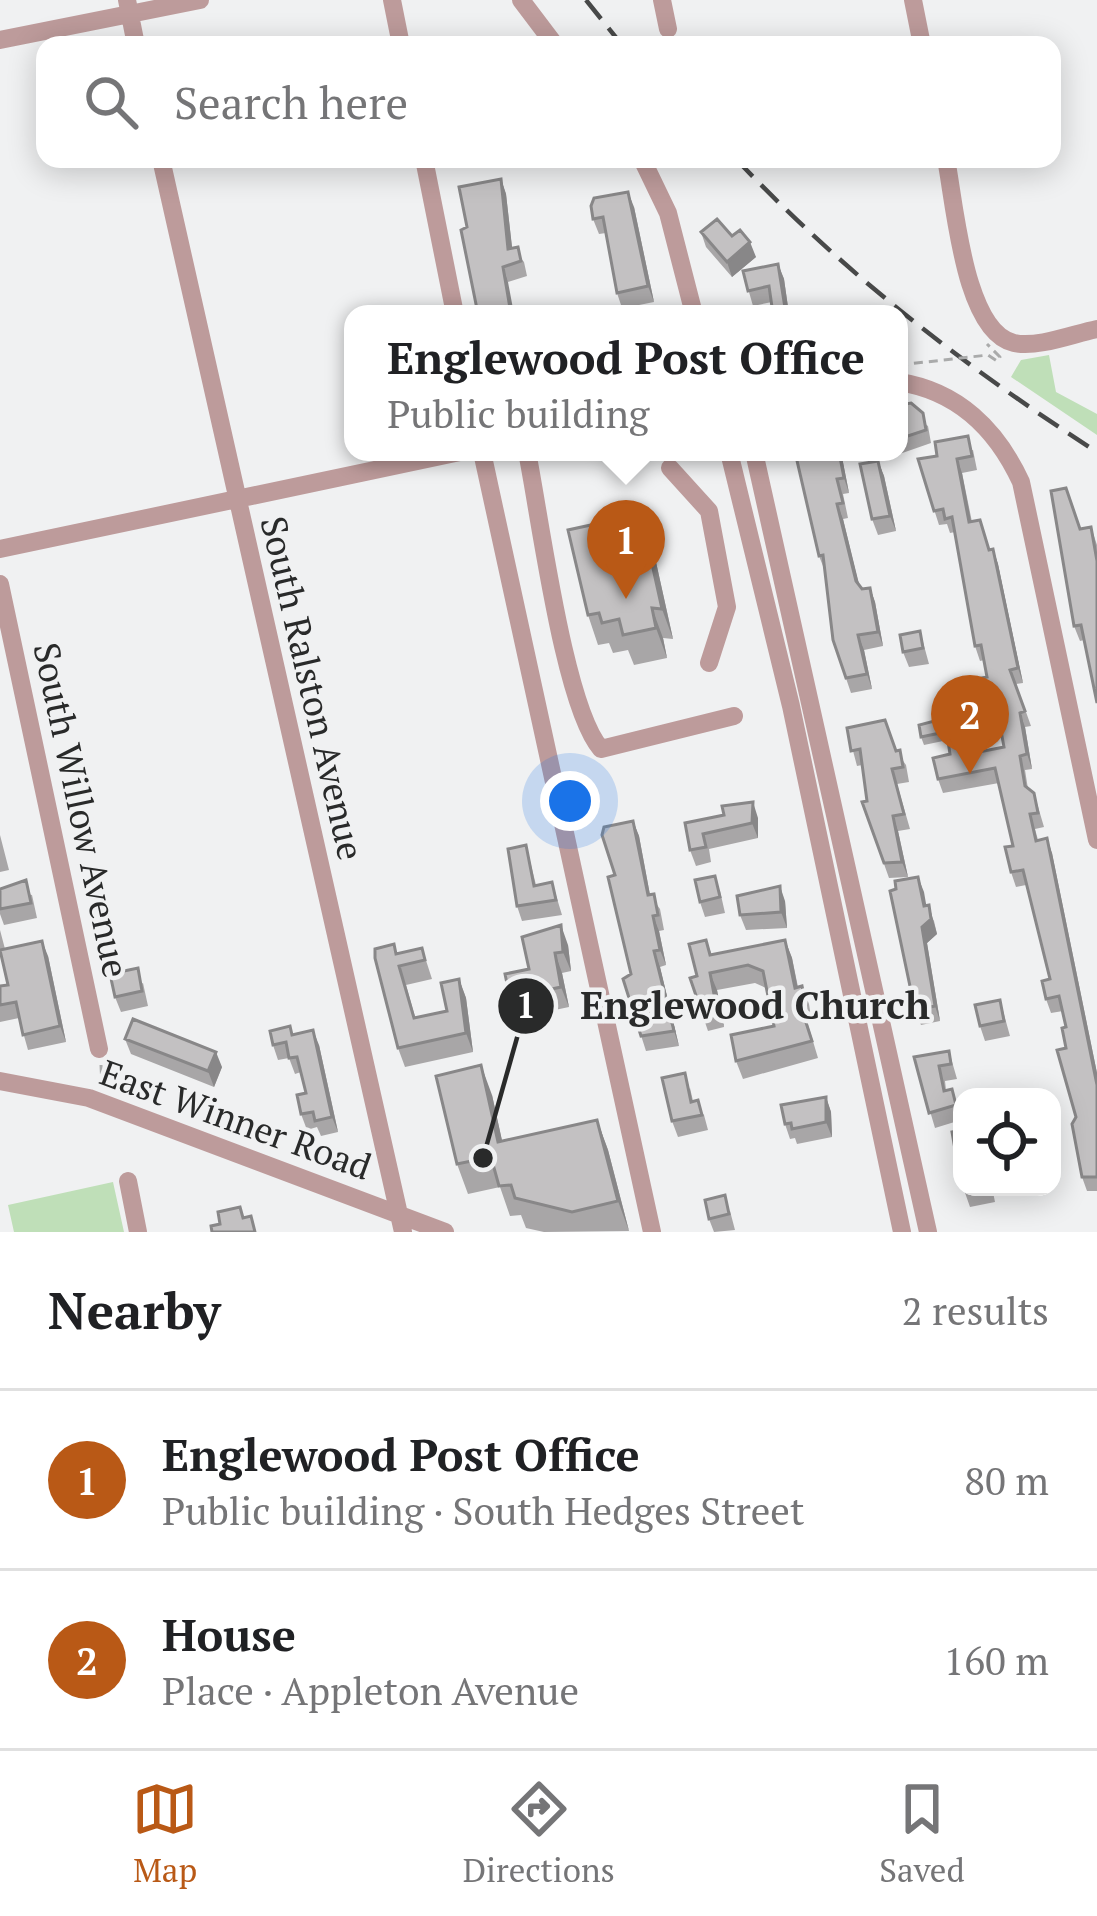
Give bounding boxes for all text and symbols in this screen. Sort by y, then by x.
search box [36,36,1061,168]
icon: search [78,69,144,135]
text: Search here [174,72,408,132]
popup [344,305,908,461]
text: Englewood Post Office [387,327,865,387]
text: Public building [387,387,649,439]
pin: 1 [587,500,665,599]
street label: South Ralston Avenue [251,512,375,864]
street label: South Willow Avenue [24,638,140,982]
pin: 2 [931,675,1009,774]
your location [540,771,600,831]
callout: Englewood Church [496,968,953,1043]
text: Englewood Church [580,978,930,1030]
text: 1 [516,981,536,1028]
street label: East Winner Road [94,1048,378,1190]
map controls [953,1088,1061,1196]
button: locate [953,1088,1061,1196]
text: Nearby [48,1276,221,1344]
text: 2 results [902,1284,1049,1336]
text: Englewood Post Office [162,1424,640,1484]
text: 1 [76,1454,98,1506]
text: 80 m [964,1454,1049,1506]
text: Public building · South Hedges Street [162,1484,804,1536]
text: House [162,1604,296,1664]
text: 2 [76,1634,98,1686]
text: 160 m [944,1634,1049,1686]
text: Place · Appleton Avenue [162,1664,579,1716]
tab: Map [132,1776,198,1891]
tab: Directions [463,1776,615,1891]
tab: Saved [879,1776,965,1891]

